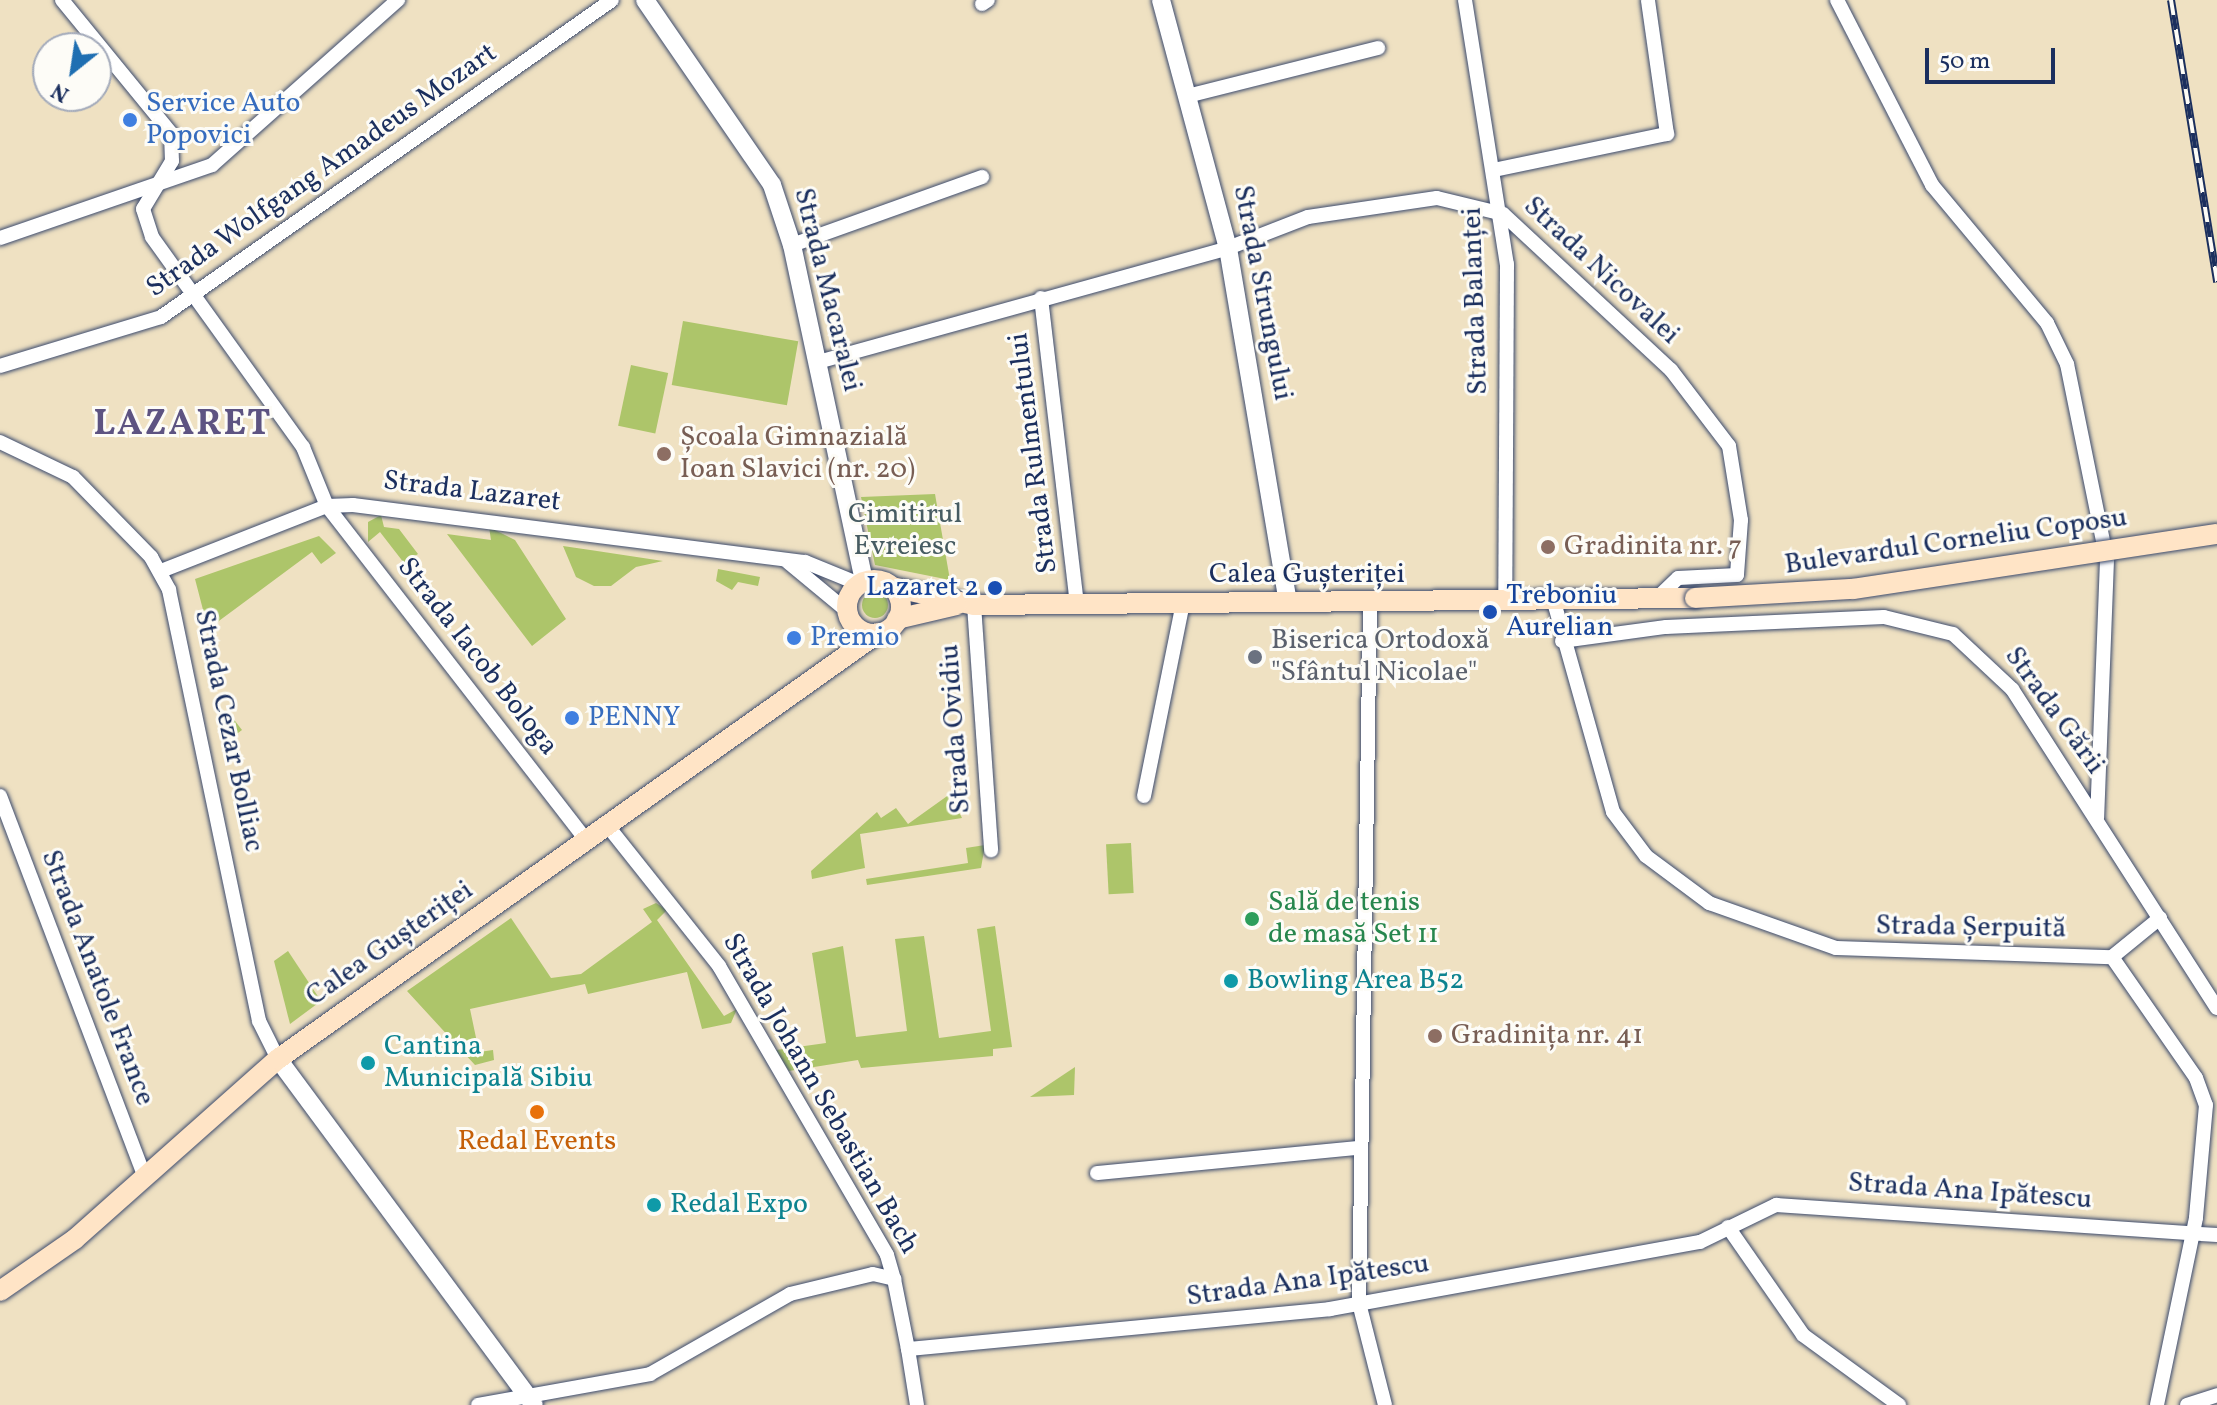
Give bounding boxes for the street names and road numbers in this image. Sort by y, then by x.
street label: Strada Wolfgang Amadeus Mozart [140,37,504,305]
street label: Strada Strungului [1225,183,1299,403]
street label: Strada Macaralei [785,185,869,395]
street label: Strada Nicovalei [1516,190,1686,352]
street label: Strada Balanței [1456,206,1496,396]
street label: Strada Rulmentului [1003,331,1065,575]
street label: Strada Lazaret [381,464,563,520]
street label: Bulevardul Corneliu Coposu [1783,501,2129,583]
street label: Strada Iacob Bologa [389,551,565,763]
street label: Calea Gușteriței [1209,558,1405,592]
street label: Strada Cezar Bolliac [186,607,270,855]
street label: Strada Gării [1997,641,2111,781]
street label: Strada Ovidiu [933,643,979,815]
street label: Strada Anatole France [33,846,161,1110]
street label: Calea Gușteriței [300,874,480,1014]
street label: Strada Șerpuită [1875,910,2067,946]
street label: Strada Johann Sebastian Bach [714,928,926,1260]
street label: Strada Ana Ipătescu [1847,1167,2093,1217]
street label: Strada Ana Ipătescu [1184,1247,1432,1315]

